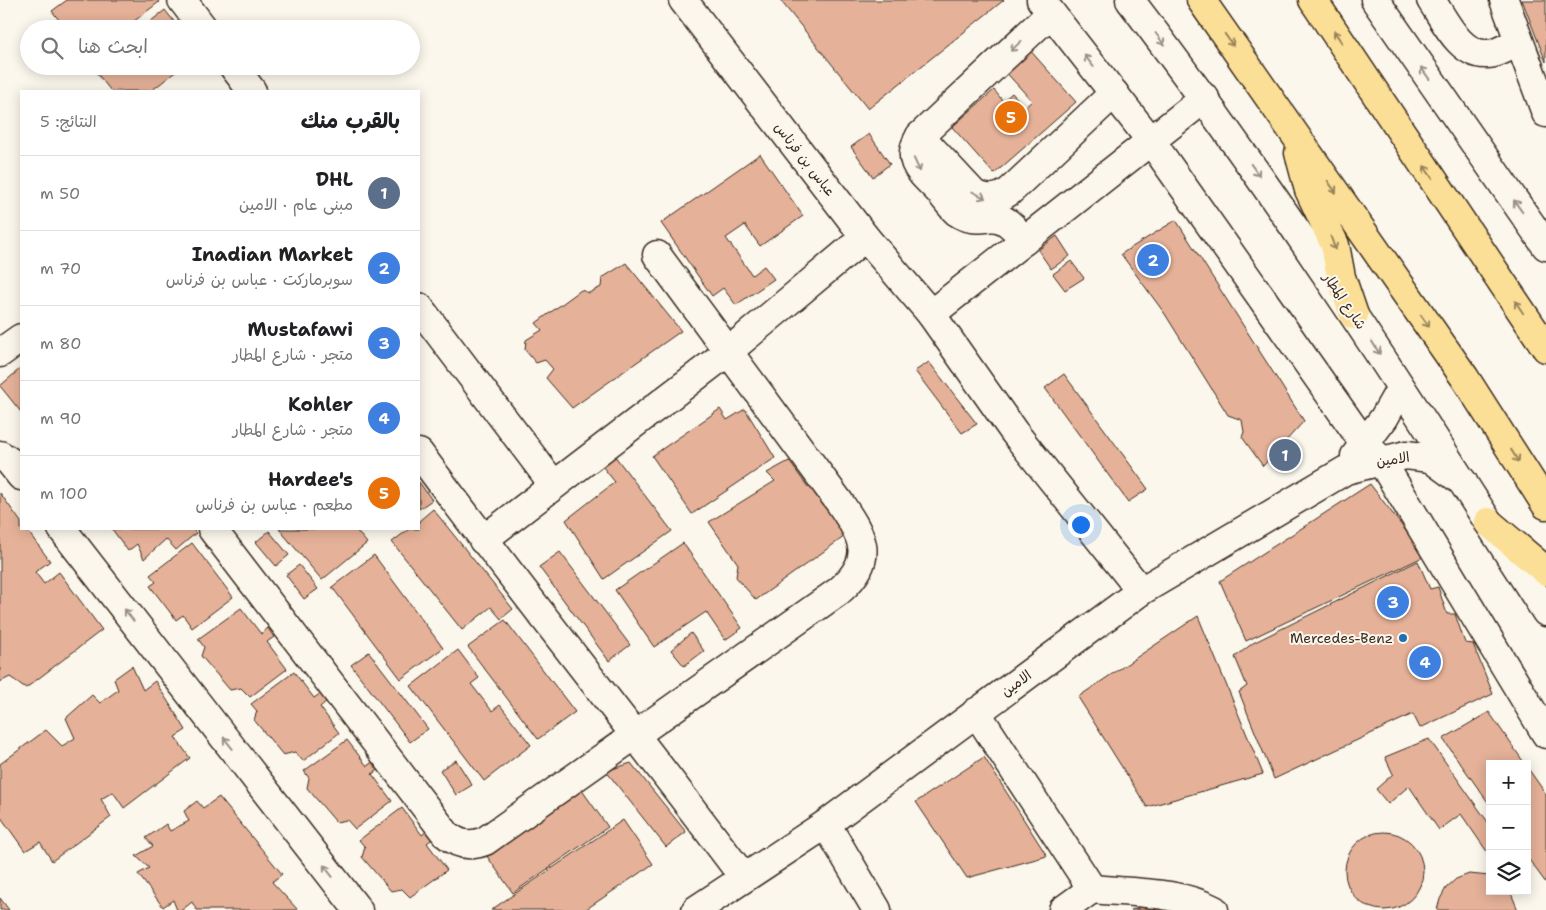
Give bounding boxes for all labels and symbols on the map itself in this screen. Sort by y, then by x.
one-way arrow [1333,31,1343,45]
one-way arrow [1154,32,1165,45]
one-way arrow [1224,33,1234,47]
one-way arrow [1009,40,1022,52]
one-way arrow [1084,54,1094,68]
one-way arrow [1420,66,1430,80]
pin: 5 [995,98,1027,136]
street label: عباس بن فرناس [771,118,839,200]
one-way arrow [913,157,923,172]
one-way arrow [1250,163,1260,177]
one-way arrow [1423,166,1433,180]
one-way arrow [1327,180,1337,194]
one-way arrow [971,190,986,200]
one-way arrow [1513,200,1523,214]
one-way arrow [1329,235,1338,251]
pin: 2 [1137,241,1169,279]
street label: شارع المطار [1318,268,1370,333]
one-way arrow [1514,301,1524,315]
one-way arrow [1420,313,1430,327]
one-way arrow [1371,341,1381,355]
pin: 1 [1269,436,1301,474]
street label: الامين [1375,448,1411,470]
one-way arrow [1509,449,1520,463]
your location [1068,512,1094,538]
pin: 3 [1377,583,1409,621]
one-way arrow [123,609,134,622]
place label: Mercedes-Benz [1290,629,1393,647]
marker: Mercedes-Benz [1397,632,1409,644]
pin: 4 [1409,643,1441,681]
street label: الامين [997,666,1035,700]
one-way arrow [223,737,234,750]
one-way arrow [323,865,334,878]

